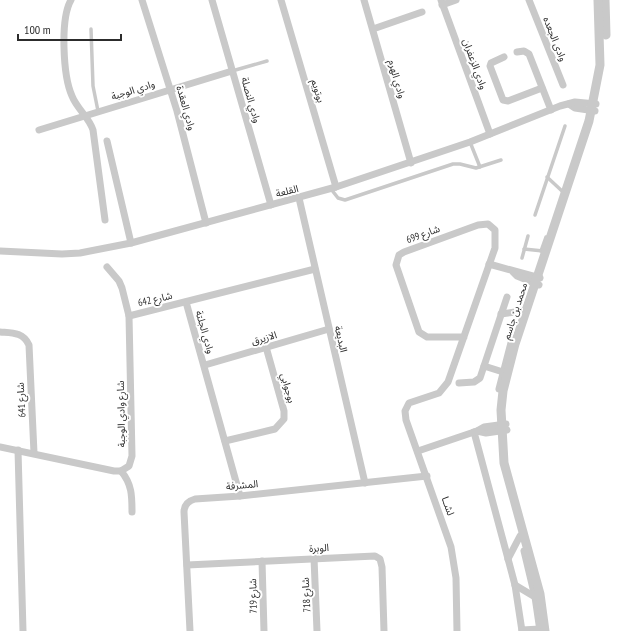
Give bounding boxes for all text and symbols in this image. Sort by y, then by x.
street label: وادى الجعده [540,15,570,63]
scale bar [18,16,121,42]
text: 100 m [24,22,51,37]
street label: وادي الزعفران [459,37,490,92]
street label: وادي الهرم [383,58,409,100]
street label: وادي النصلة [237,76,264,125]
street label: وادي الوجبة [109,77,157,104]
street label: بوتويم [308,78,328,105]
street label: وادي العقدة [172,84,199,132]
street label: القلعة [274,182,300,200]
street label: شارع 699 [404,222,442,247]
street label: محمد بن جاسم [500,281,531,341]
street label: شارع 642 [136,289,174,310]
street label: وادي الجلتة [191,309,217,355]
street label: البديعة [332,324,350,354]
street label: الازيرق [250,328,278,348]
street label: بوجوابي [277,372,298,405]
street label: شارع وادي الوجبة [114,380,129,448]
street label: شارع 641 [14,382,29,418]
street label: المشرفة [225,477,259,493]
street label: لشــا [439,495,457,518]
street label: الوبرة [309,541,329,555]
street label: شارع 718 [299,577,314,613]
street label: شارع 719 [246,578,261,614]

